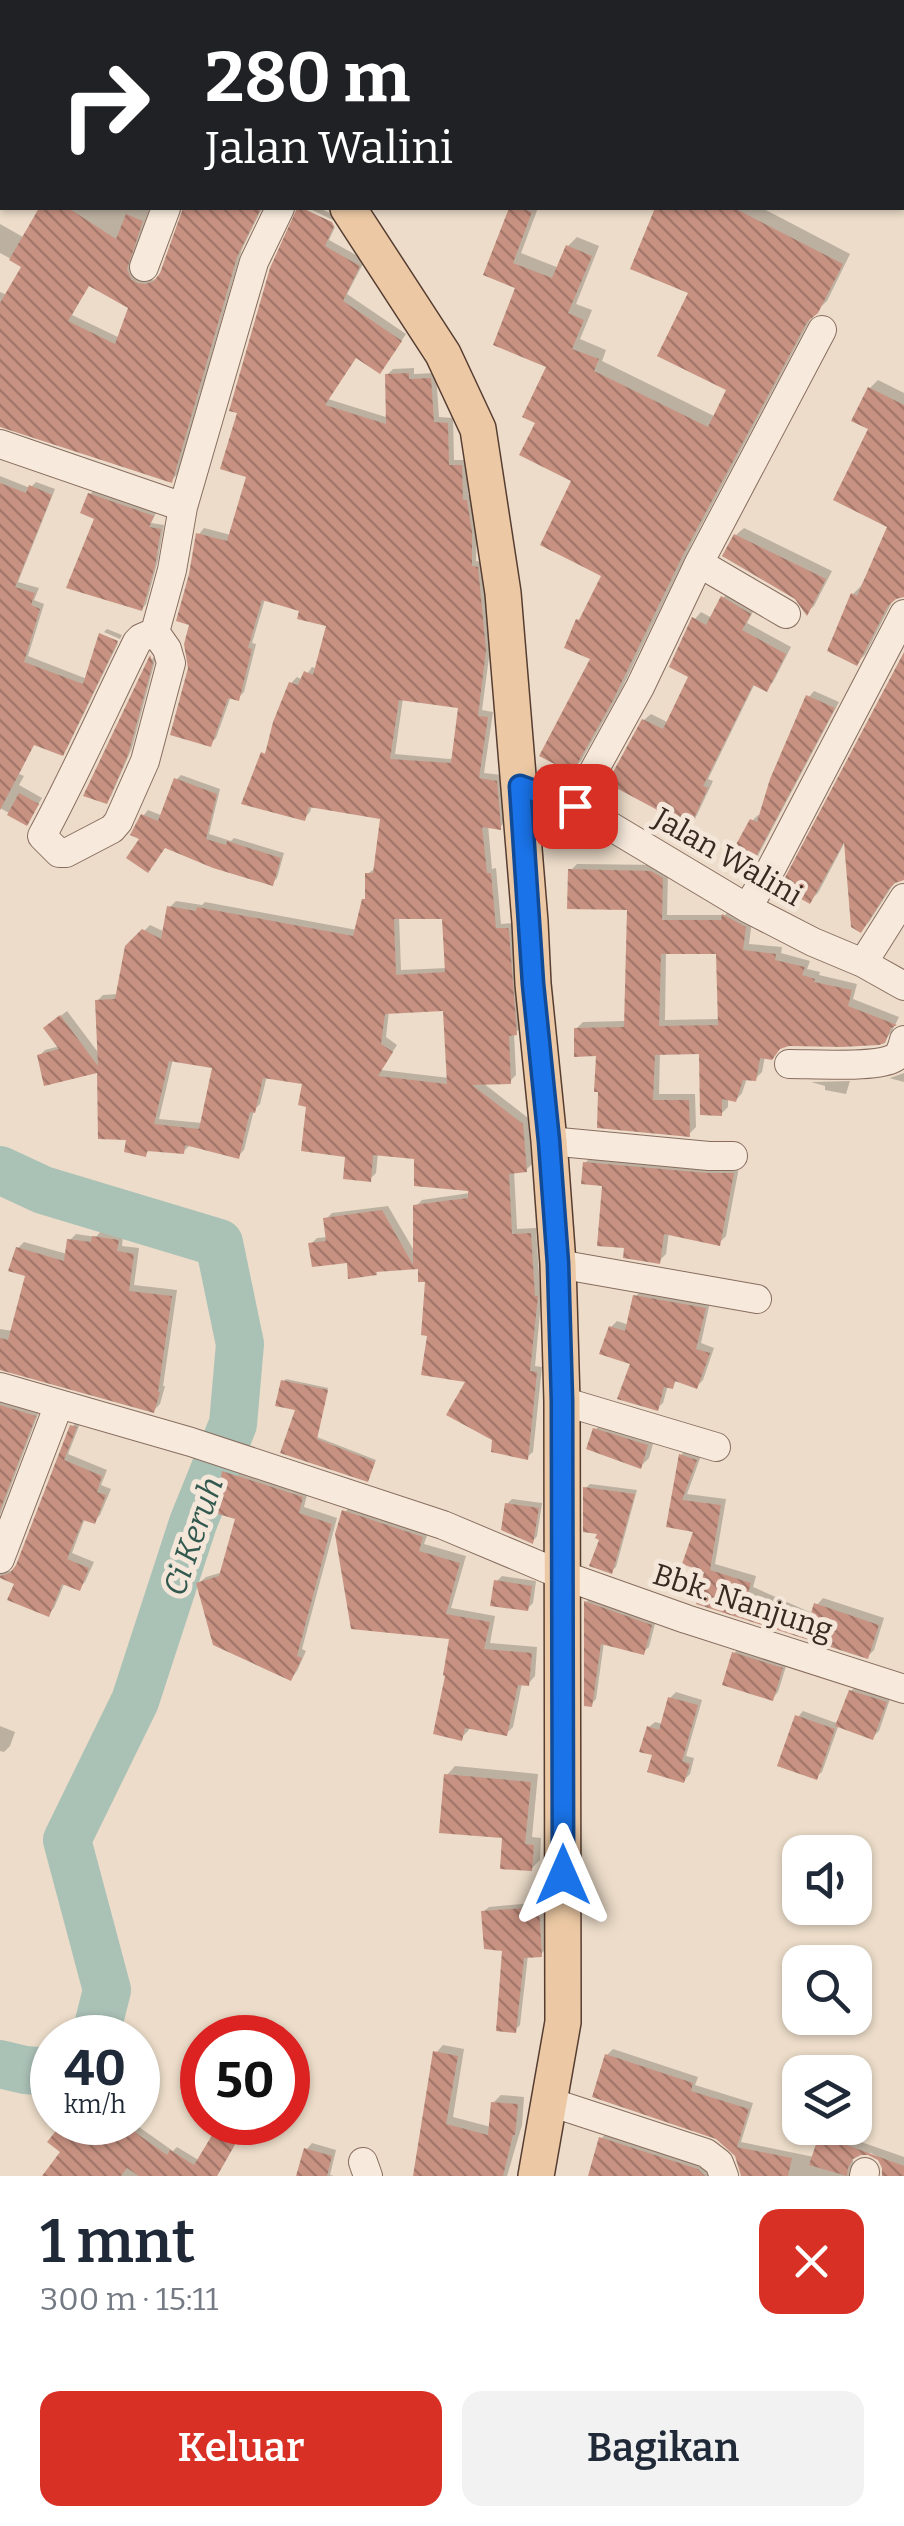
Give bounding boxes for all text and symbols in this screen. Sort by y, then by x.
text: 280 m [205,36,410,120]
icon: right [40,40,170,170]
text: Jalan Walini [205,121,453,175]
pin [533,764,618,849]
icon: arrive [548,779,603,834]
street label: Jalan Walini [646,800,809,914]
water label: Ci Keruh [155,1472,231,1600]
street label: Bbk. Nanjung [649,1556,837,1648]
position arrow [511,1823,615,1927]
map controls [782,1835,872,2145]
button: sound [782,1835,872,1925]
button: search [782,1945,872,2035]
speed limit sign: 50 [180,2015,310,2145]
text: 40 [64,2038,126,2098]
button: layers [782,2055,872,2145]
text: km/h [64,2090,126,2120]
text: 1 mnt [40,2206,195,2278]
button: close [759,2209,864,2314]
text: 300 m · 15:11 [40,2280,219,2318]
button: Keluar [40,2391,442,2506]
button: Bagikan [462,2391,864,2506]

